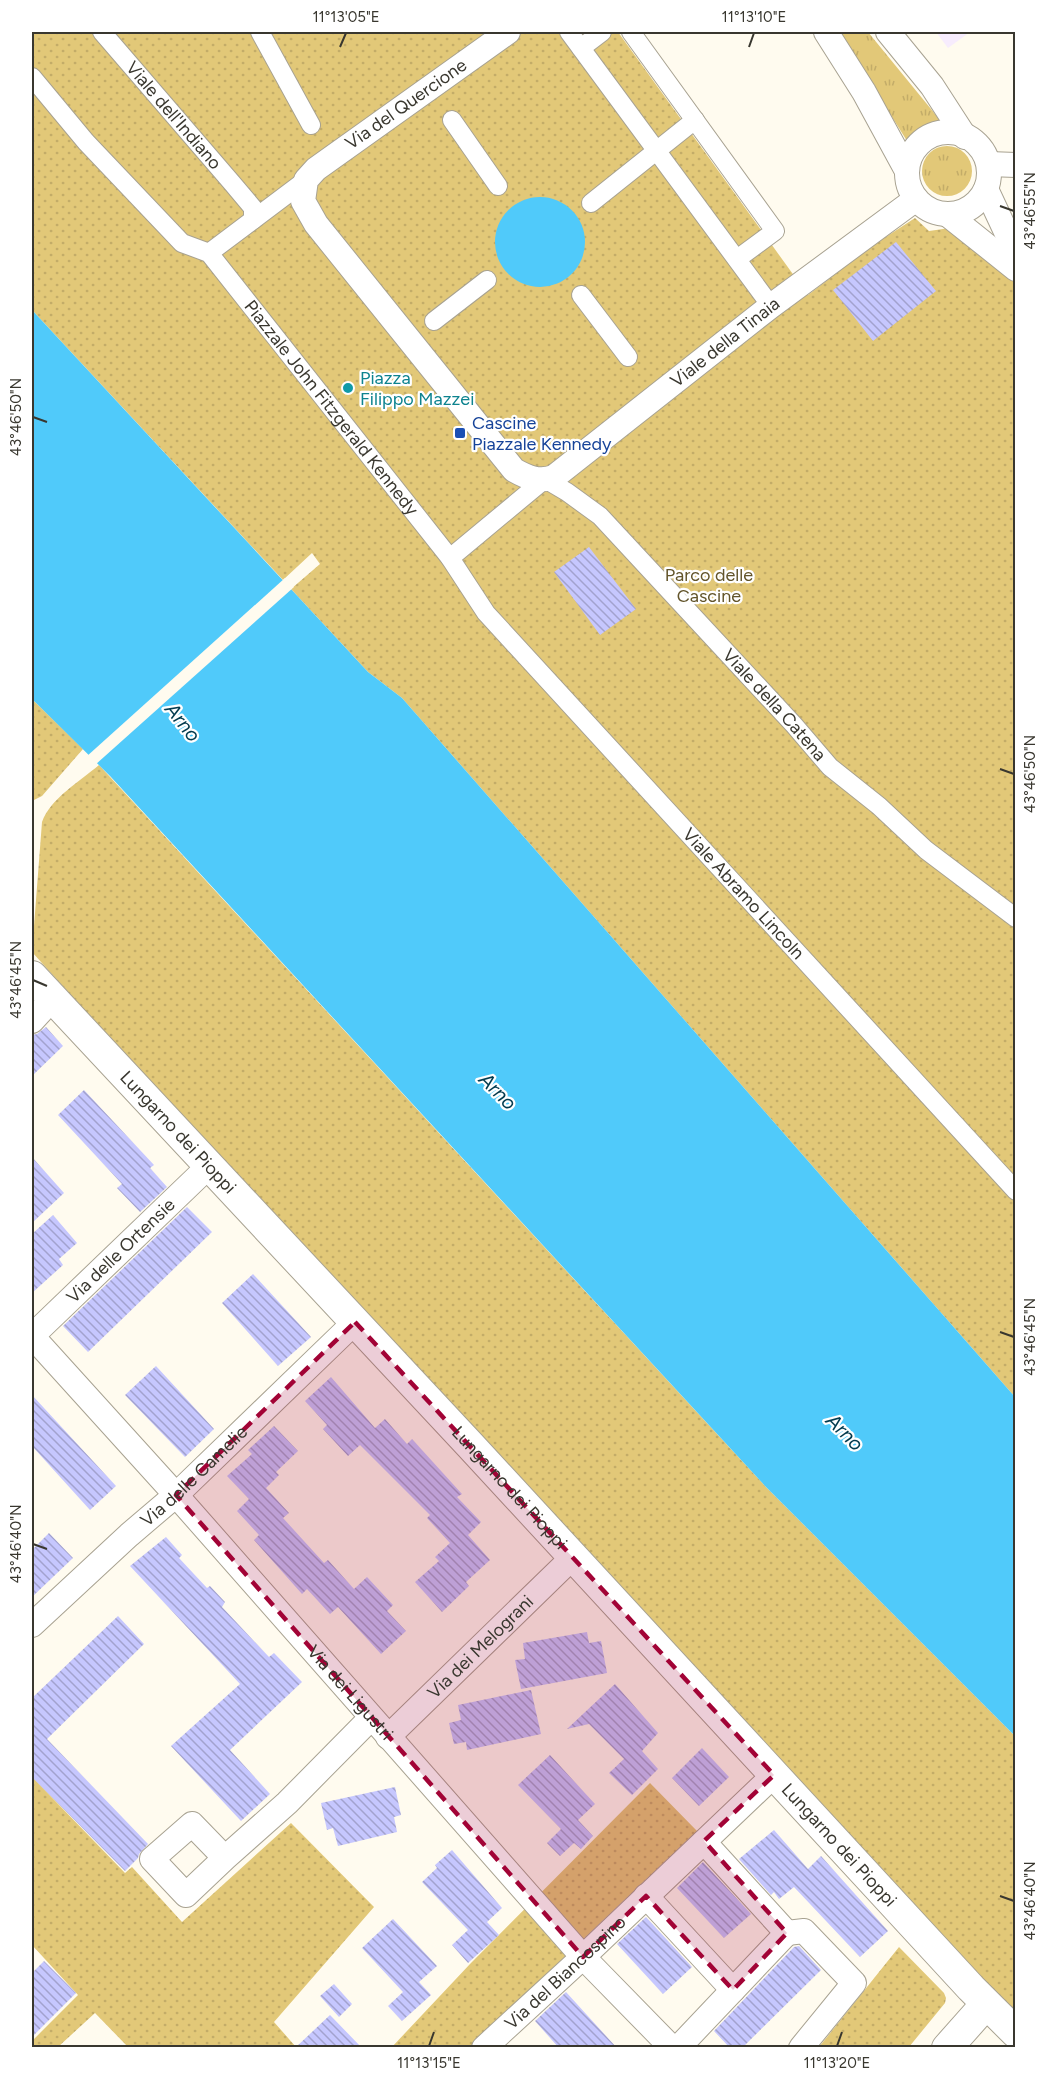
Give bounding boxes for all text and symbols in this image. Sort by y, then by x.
text: 11°13'05"E [312,8,380,26]
text: 11°13'10"E [722,8,786,26]
street label: Via del Quercione [341,54,471,154]
street label: Viale dell'Indiano [121,57,226,174]
text: 43°46'55"N [1021,172,1039,250]
street label: Viale della Tinaia [666,292,784,392]
street label: Piazzale John Fitzgerald Kennedy [240,296,423,520]
place label: Piazza Filippo Mazzei [360,367,474,410]
text: 43°46'50"N [7,378,25,456]
marker: Piazza Filippo Mazzei [341,381,355,395]
place label: Cascine Piazzale Kennedy [472,412,612,455]
marker: Cascine Piazzale Kennedy [453,426,467,440]
park label: Parco delle Cascine [665,564,753,607]
street label: Viale della Catena [718,644,831,766]
water label: Arno [159,697,206,747]
text: 43°46'50"N [1021,735,1039,813]
street label: Viale Abramo Lincoln [678,824,809,964]
text: 43°46'45"N [7,941,25,1019]
street label: Lungarno dei Pioppi [115,1066,241,1198]
water label: Arno [474,1067,522,1115]
street label: Via delle Ortensie [62,1194,180,1308]
text: 43°46'45"N [1021,1298,1039,1376]
water label: Arno [821,1408,869,1456]
street label: Via delle Camelie [136,1421,252,1531]
street label: Lungarno dei Pioppi [447,1422,572,1554]
text: 43°46'40"N [7,1504,25,1584]
street label: Via dei Melograni [423,1591,538,1703]
street label: Via dei Ligustri [303,1641,398,1745]
street label: Lungarno dei Pioppi [777,1779,901,1911]
text: 43°46'40"N [1021,1861,1039,1941]
street label: Via del Biancospino [500,1911,631,2034]
text: 11°13'15"E [397,2054,461,2072]
text: 11°13'20"E [804,2054,870,2072]

